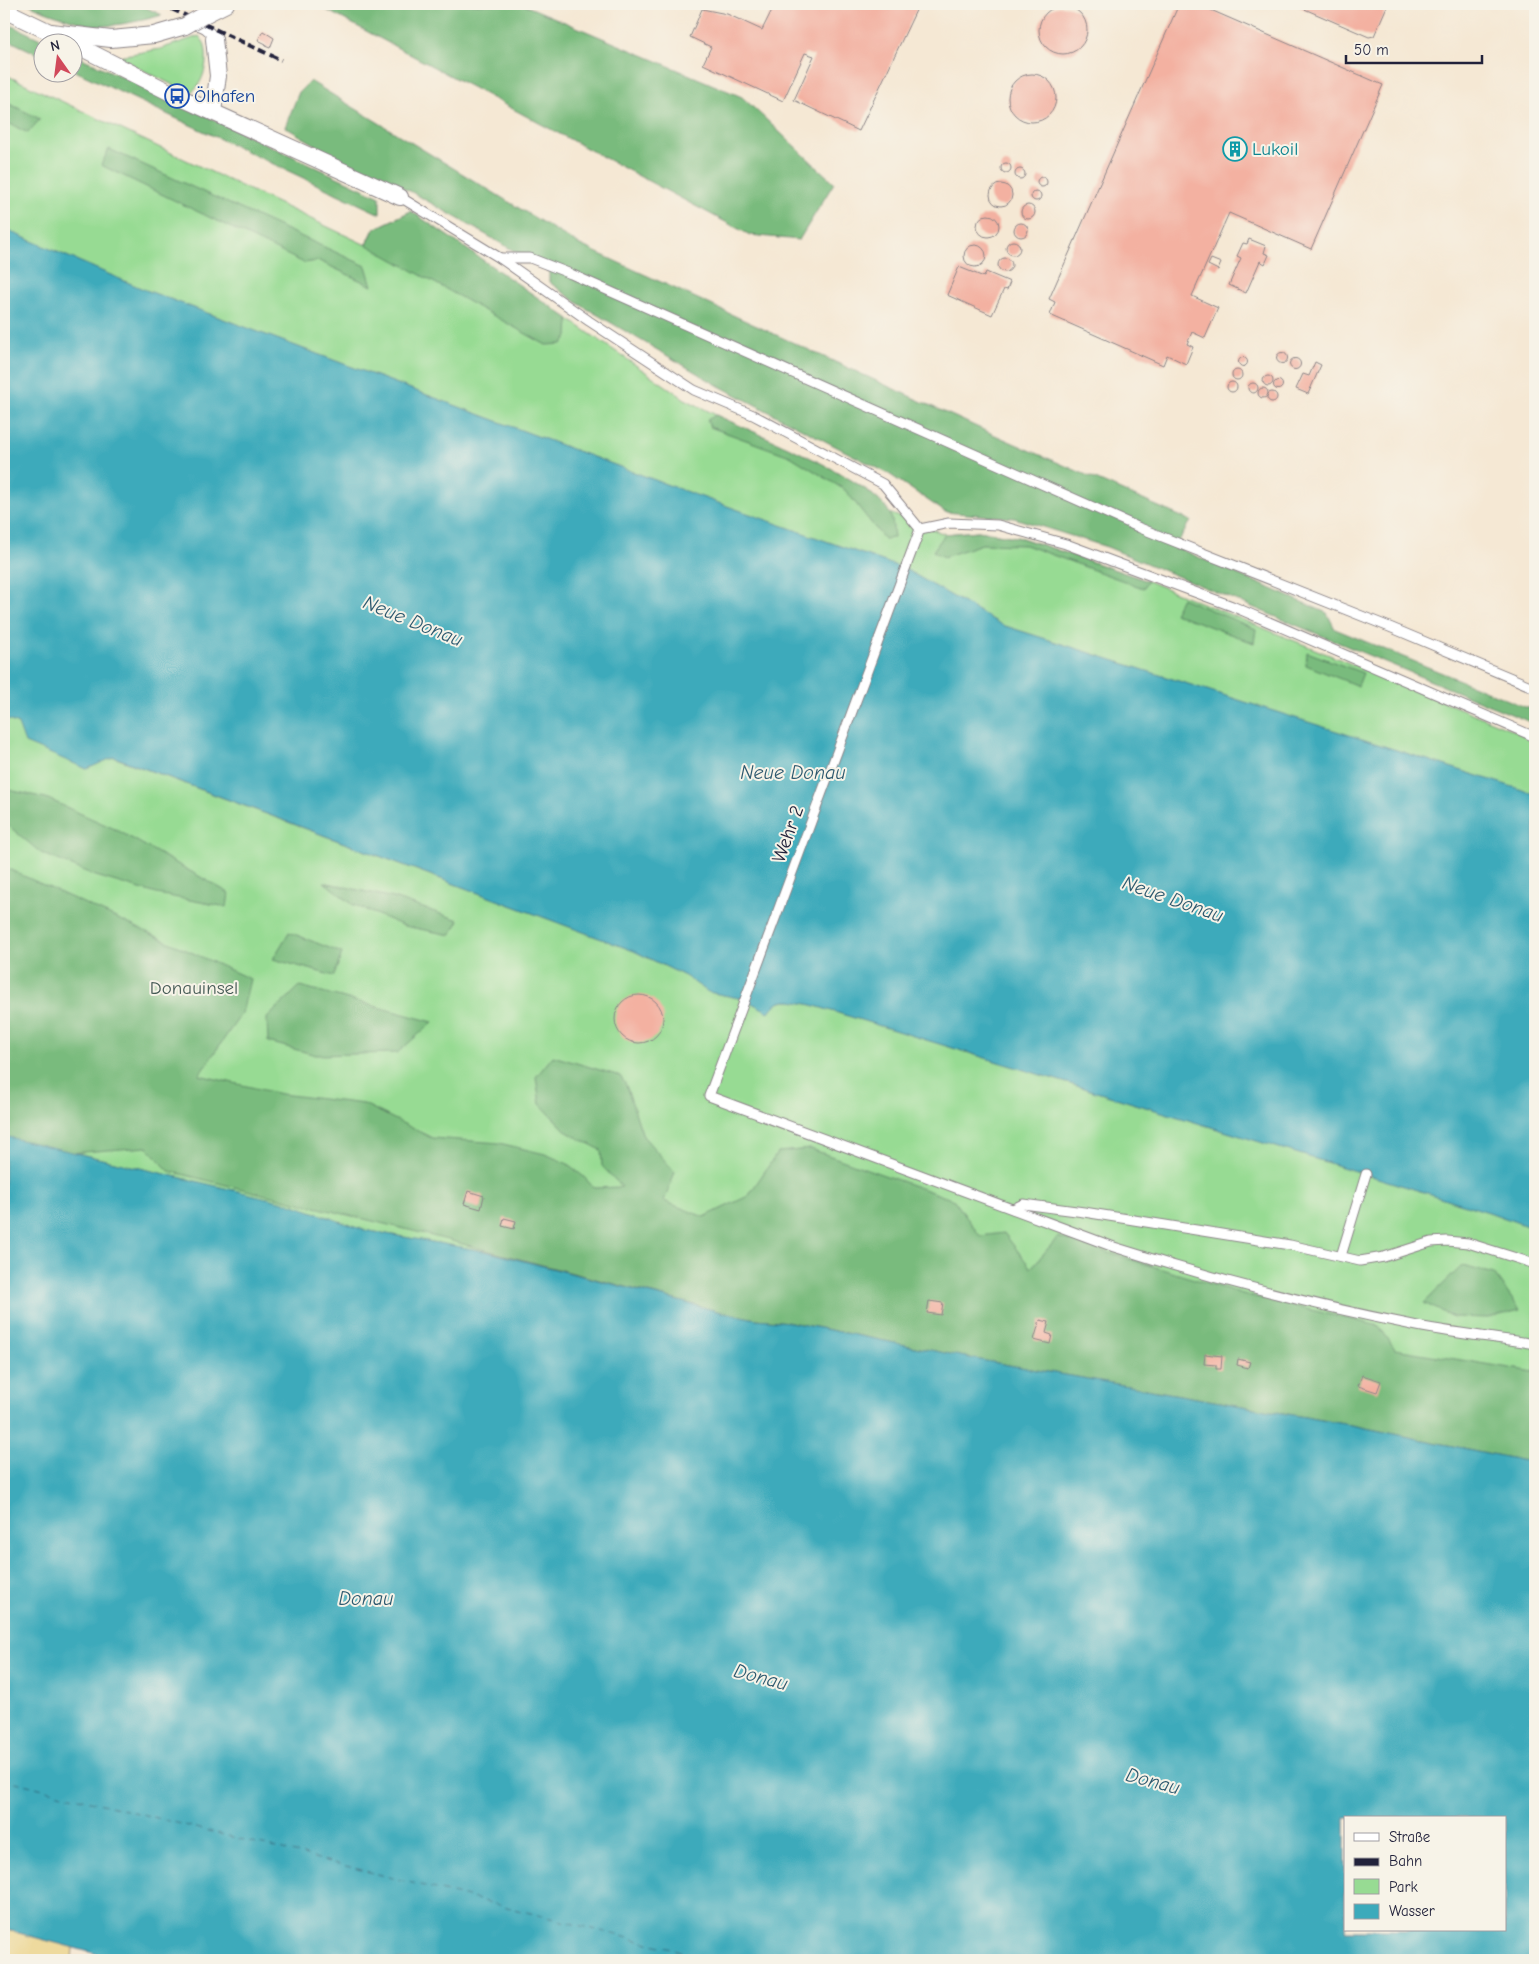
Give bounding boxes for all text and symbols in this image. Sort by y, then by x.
north arrow [32,32,82,82]
scale bar [1346,32,1483,64]
text: N [48,37,61,55]
text: 50 m [1354,41,1389,59]
bus stop icon: Ölhafen [164,83,190,109]
place label: Ölhafen [194,85,255,107]
building icon: Lukoil [1222,136,1248,162]
place label: Lukoil [1252,138,1298,160]
water label: Neue Donau [360,591,466,651]
water label: Neue Donau [740,761,846,784]
street label: Wehr 2 [768,803,808,865]
water label: Neue Donau [1119,871,1227,927]
park label: Donauinsel [150,977,238,999]
water label: Donau [338,1587,394,1610]
water label: Donau [731,1659,791,1695]
water label: Donau [1123,1763,1183,1799]
legend [1344,1816,1506,1932]
text: Straße [1389,1828,1431,1846]
text: Bahn [1389,1852,1422,1870]
text: Park [1389,1878,1418,1896]
text: Wasser [1389,1902,1435,1920]

